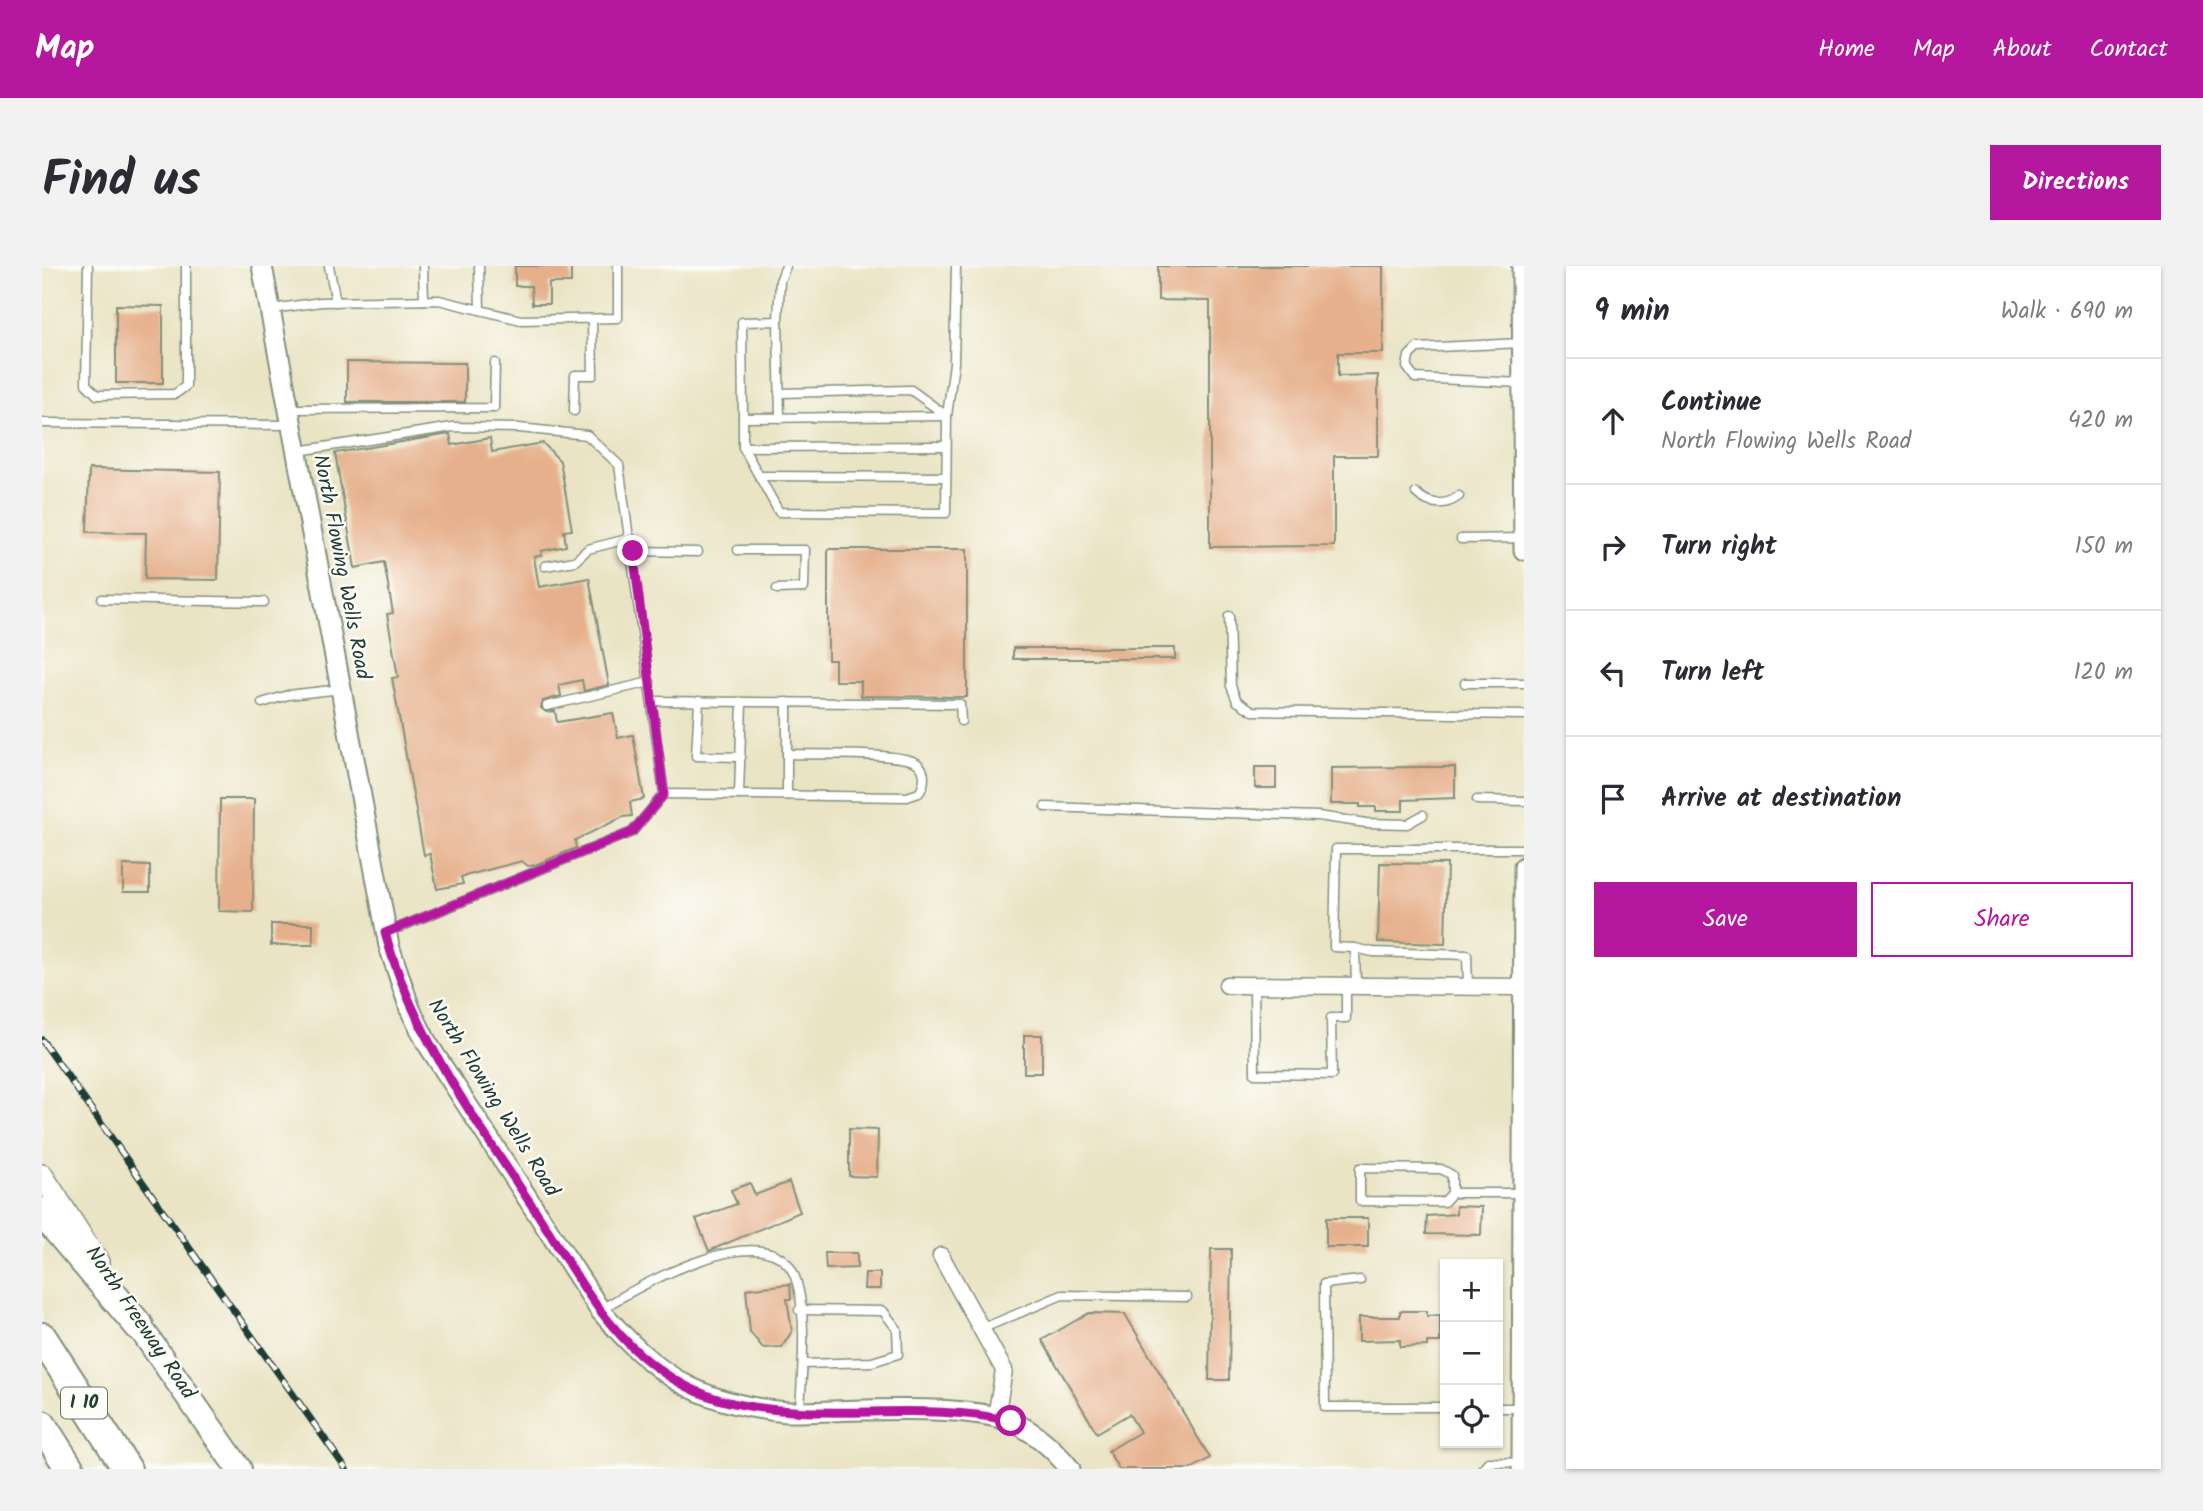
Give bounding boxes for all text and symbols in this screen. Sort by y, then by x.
text: Map [35,23,95,76]
text: Home [1818,30,1875,69]
text: Map [1913,30,1955,69]
text: About [1993,30,2051,69]
text: Contact [2089,30,2168,69]
text: Find us [42,143,200,221]
button: Directions [1990,145,2161,220]
text: 9 min [1594,288,1670,336]
text: Walk · 690 m [2001,294,2133,330]
text: Continue [1661,382,1762,424]
icon: ahead [1594,402,1632,440]
text: 420 m [2068,403,2133,439]
text: North Flowing Wells Road [1661,424,1911,460]
street label: North Flowing Wells Road [303,452,379,683]
text: Turn right [1661,526,1777,568]
icon: right [1594,528,1632,566]
text: 150 m [2074,529,2133,565]
route end [617,535,648,566]
text: Turn left [1661,652,1764,694]
icon: left [1594,654,1632,692]
text: 120 m [2073,655,2133,691]
text: Arrive at destination [1661,778,1901,820]
icon: arrive [1594,780,1632,818]
button: Save [1594,882,1857,957]
button: Share [1871,882,2133,957]
street label: North Flowing Wells Road [418,992,568,1204]
street label: North Freeway Road [76,1239,204,1407]
map controls [1440,1259,1503,1448]
button: + [1440,1259,1503,1322]
button: − [1440,1322,1503,1385]
button: locate [1440,1385,1503,1448]
road number: I 10 [61,1387,107,1418]
route start [995,1405,1026,1436]

